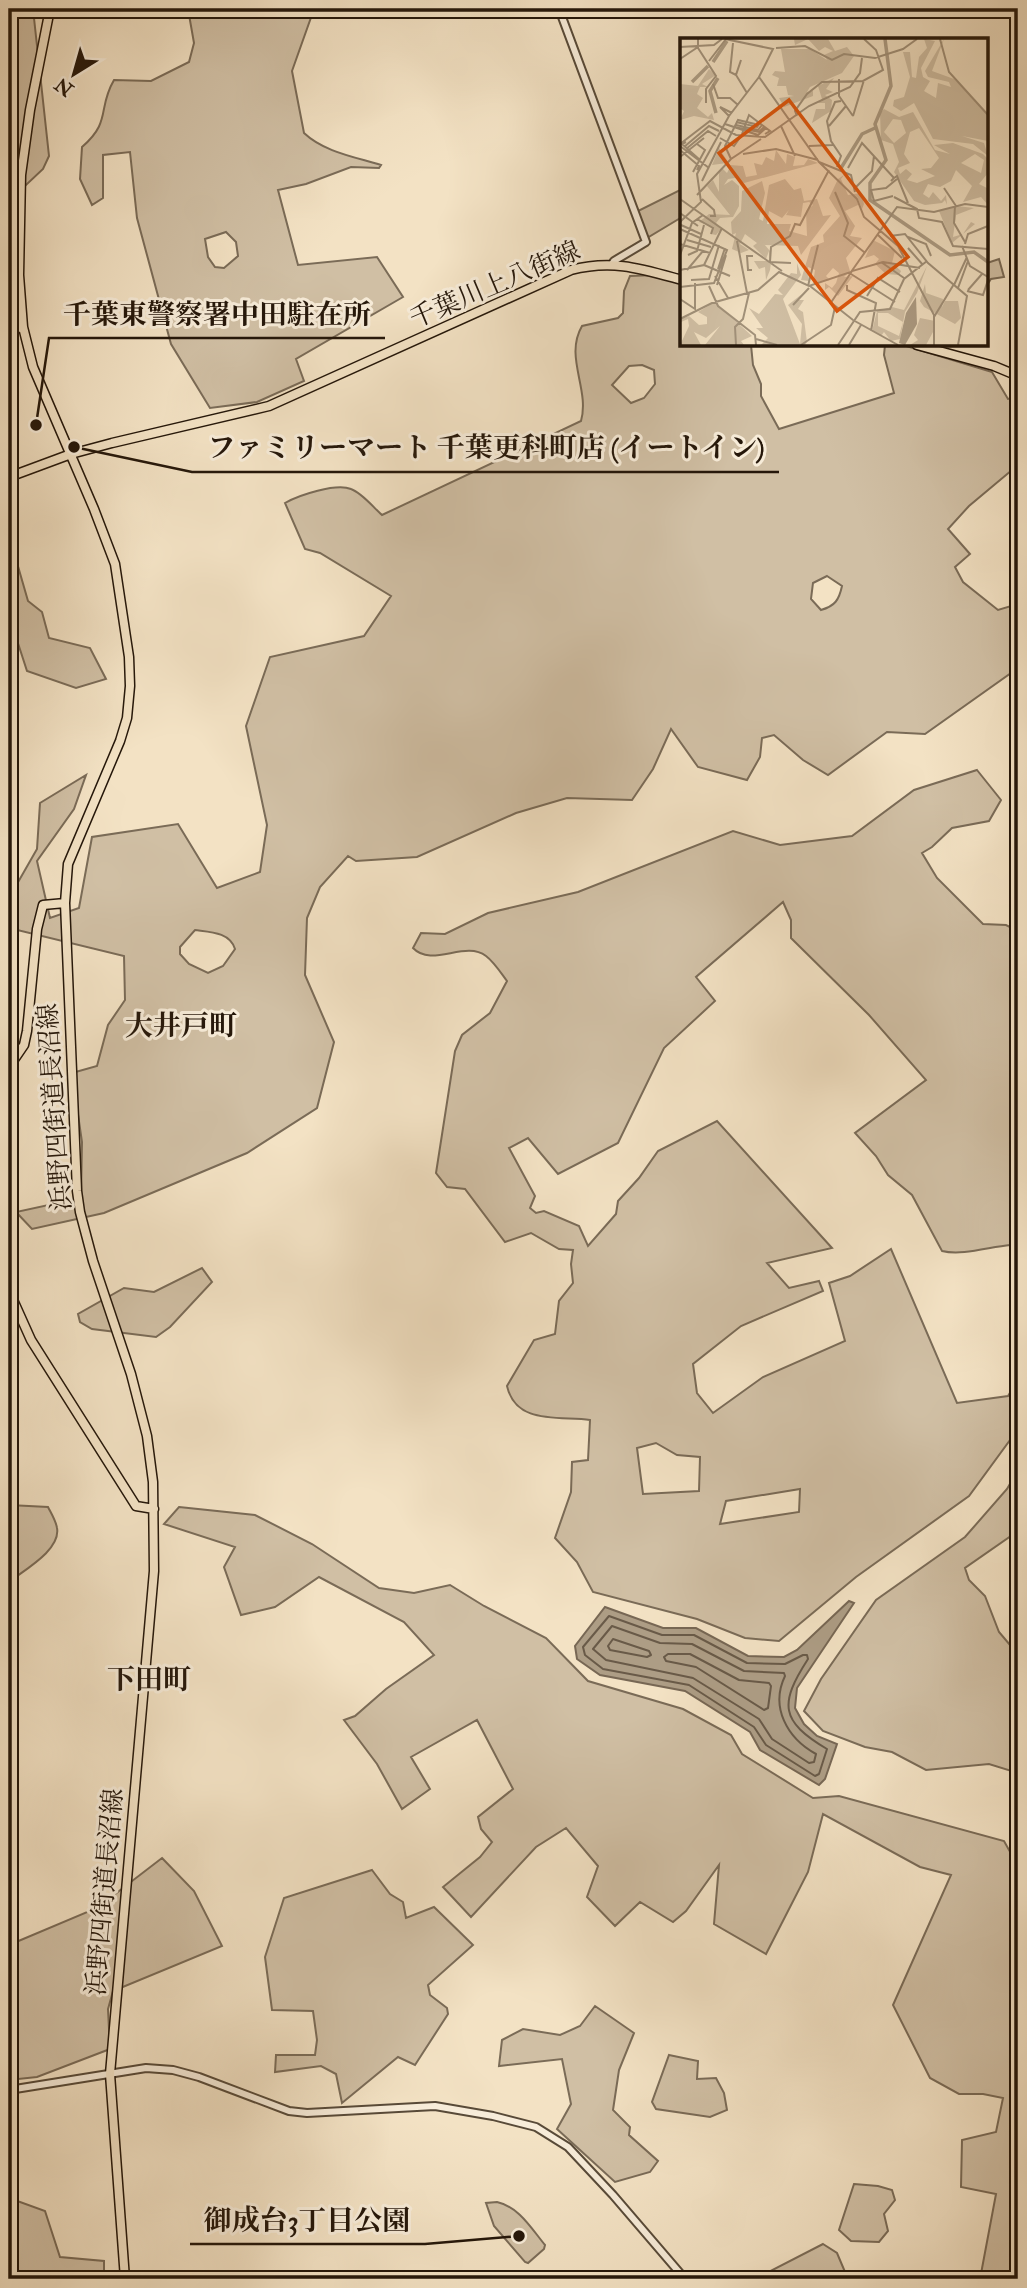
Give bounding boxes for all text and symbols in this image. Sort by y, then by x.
north arrow [38,38,108,108]
inset map [680,38,988,346]
text: N [50,71,79,102]
street label: 千葉川上八街線 [405,235,585,335]
callout: 千葉東警察署中田駐在所 [49,289,385,338]
text: 千葉東警察署中田駐在所 [63,298,371,333]
callout: ファミリーマート 千葉更科町店 (イートイン) [192,423,779,472]
text: ファミリーマート 千葉更科町店 (イートイン) [207,431,765,466]
street label: 浜野四街道長沼線 [32,1002,78,1212]
district label: 大井戸町 [125,1009,237,1044]
district label: 下田町 [107,1663,191,1698]
street label: 浜野四街道長沼線 [80,1787,130,1997]
callout: 御成台3丁目公園 [190,2195,425,2244]
text: 御成台3丁目公園 [204,2204,410,2239]

